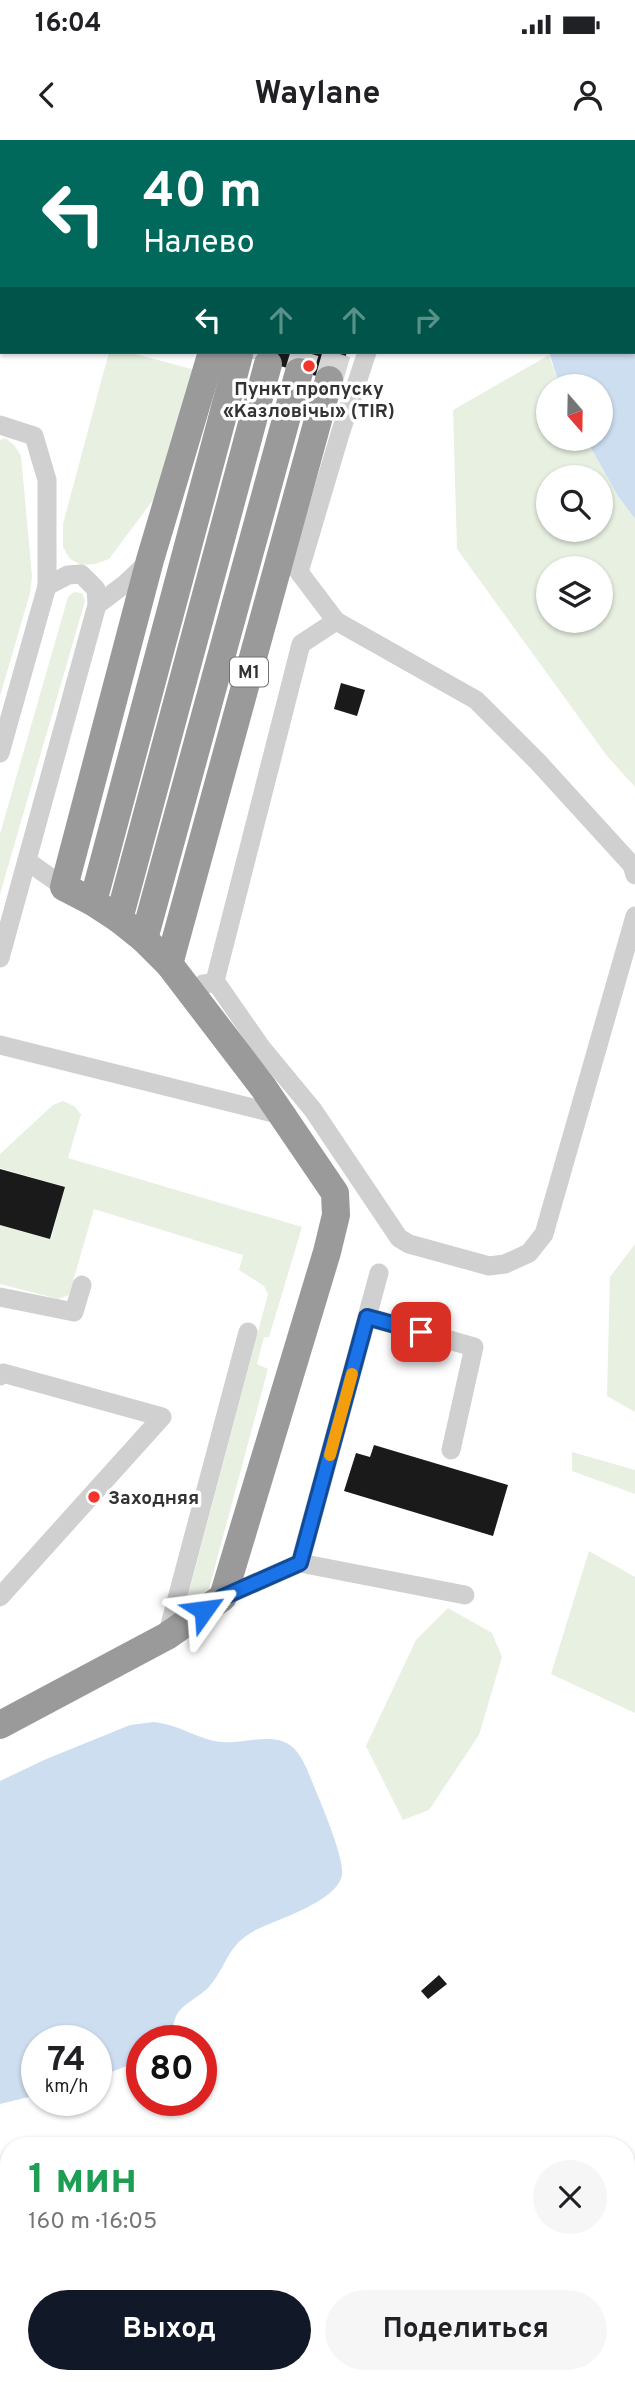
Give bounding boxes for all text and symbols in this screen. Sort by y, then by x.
text: 16:04 [35,8,102,41]
text: Waylane [255,75,380,115]
icon: back [28,76,66,114]
icon: person [569,76,607,114]
text: 40 m [143,163,262,225]
icon: left [28,168,119,259]
text: Налево [143,224,255,264]
icon: left [189,301,227,339]
icon: ahead [262,301,300,339]
icon: ahead [335,301,373,339]
icon: right [408,301,446,339]
marker: Пункт пропуску «Казловічы» (TIR) [301,358,317,374]
north arrow [536,374,612,452]
map controls [536,374,613,633]
place label: Пункт пропуску «Казловічы» (TIR) [223,378,395,424]
button: search [536,465,613,542]
button: layers [536,556,613,633]
road number: М1 [230,658,268,686]
pin [391,1302,451,1362]
icon: arrive [402,1313,440,1351]
place label: Заходняя [108,1487,199,1511]
marker: Заходняя [86,1489,102,1505]
position arrow [167,1573,241,1647]
speed limit sign: 80 [126,2025,217,2116]
text: 74 [47,2039,86,2083]
text: km/h [45,2076,88,2099]
text: 1 мин [28,2155,137,2208]
button: close [533,2160,607,2234]
text: 160 m · 16:05 [28,2208,157,2237]
button: Выход [28,2290,311,2370]
button: Поделиться [325,2290,607,2370]

